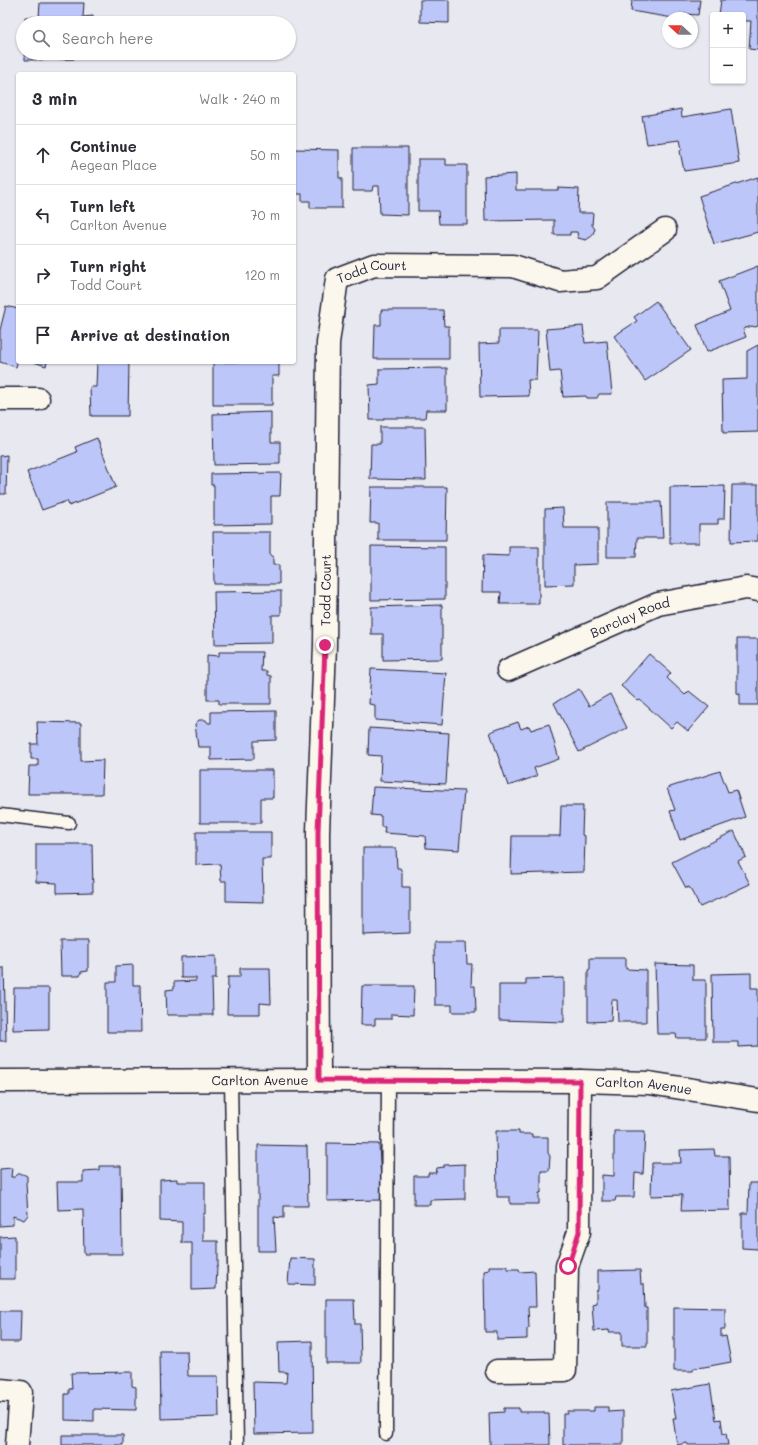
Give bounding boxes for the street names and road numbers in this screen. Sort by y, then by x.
street label: Todd Court [334,256,407,286]
street label: Todd Court [316,554,334,626]
street label: Barclay Road [587,593,671,641]
street label: Carlton Avenue [211,1071,309,1088]
street label: Carlton Avenue [595,1072,693,1098]

